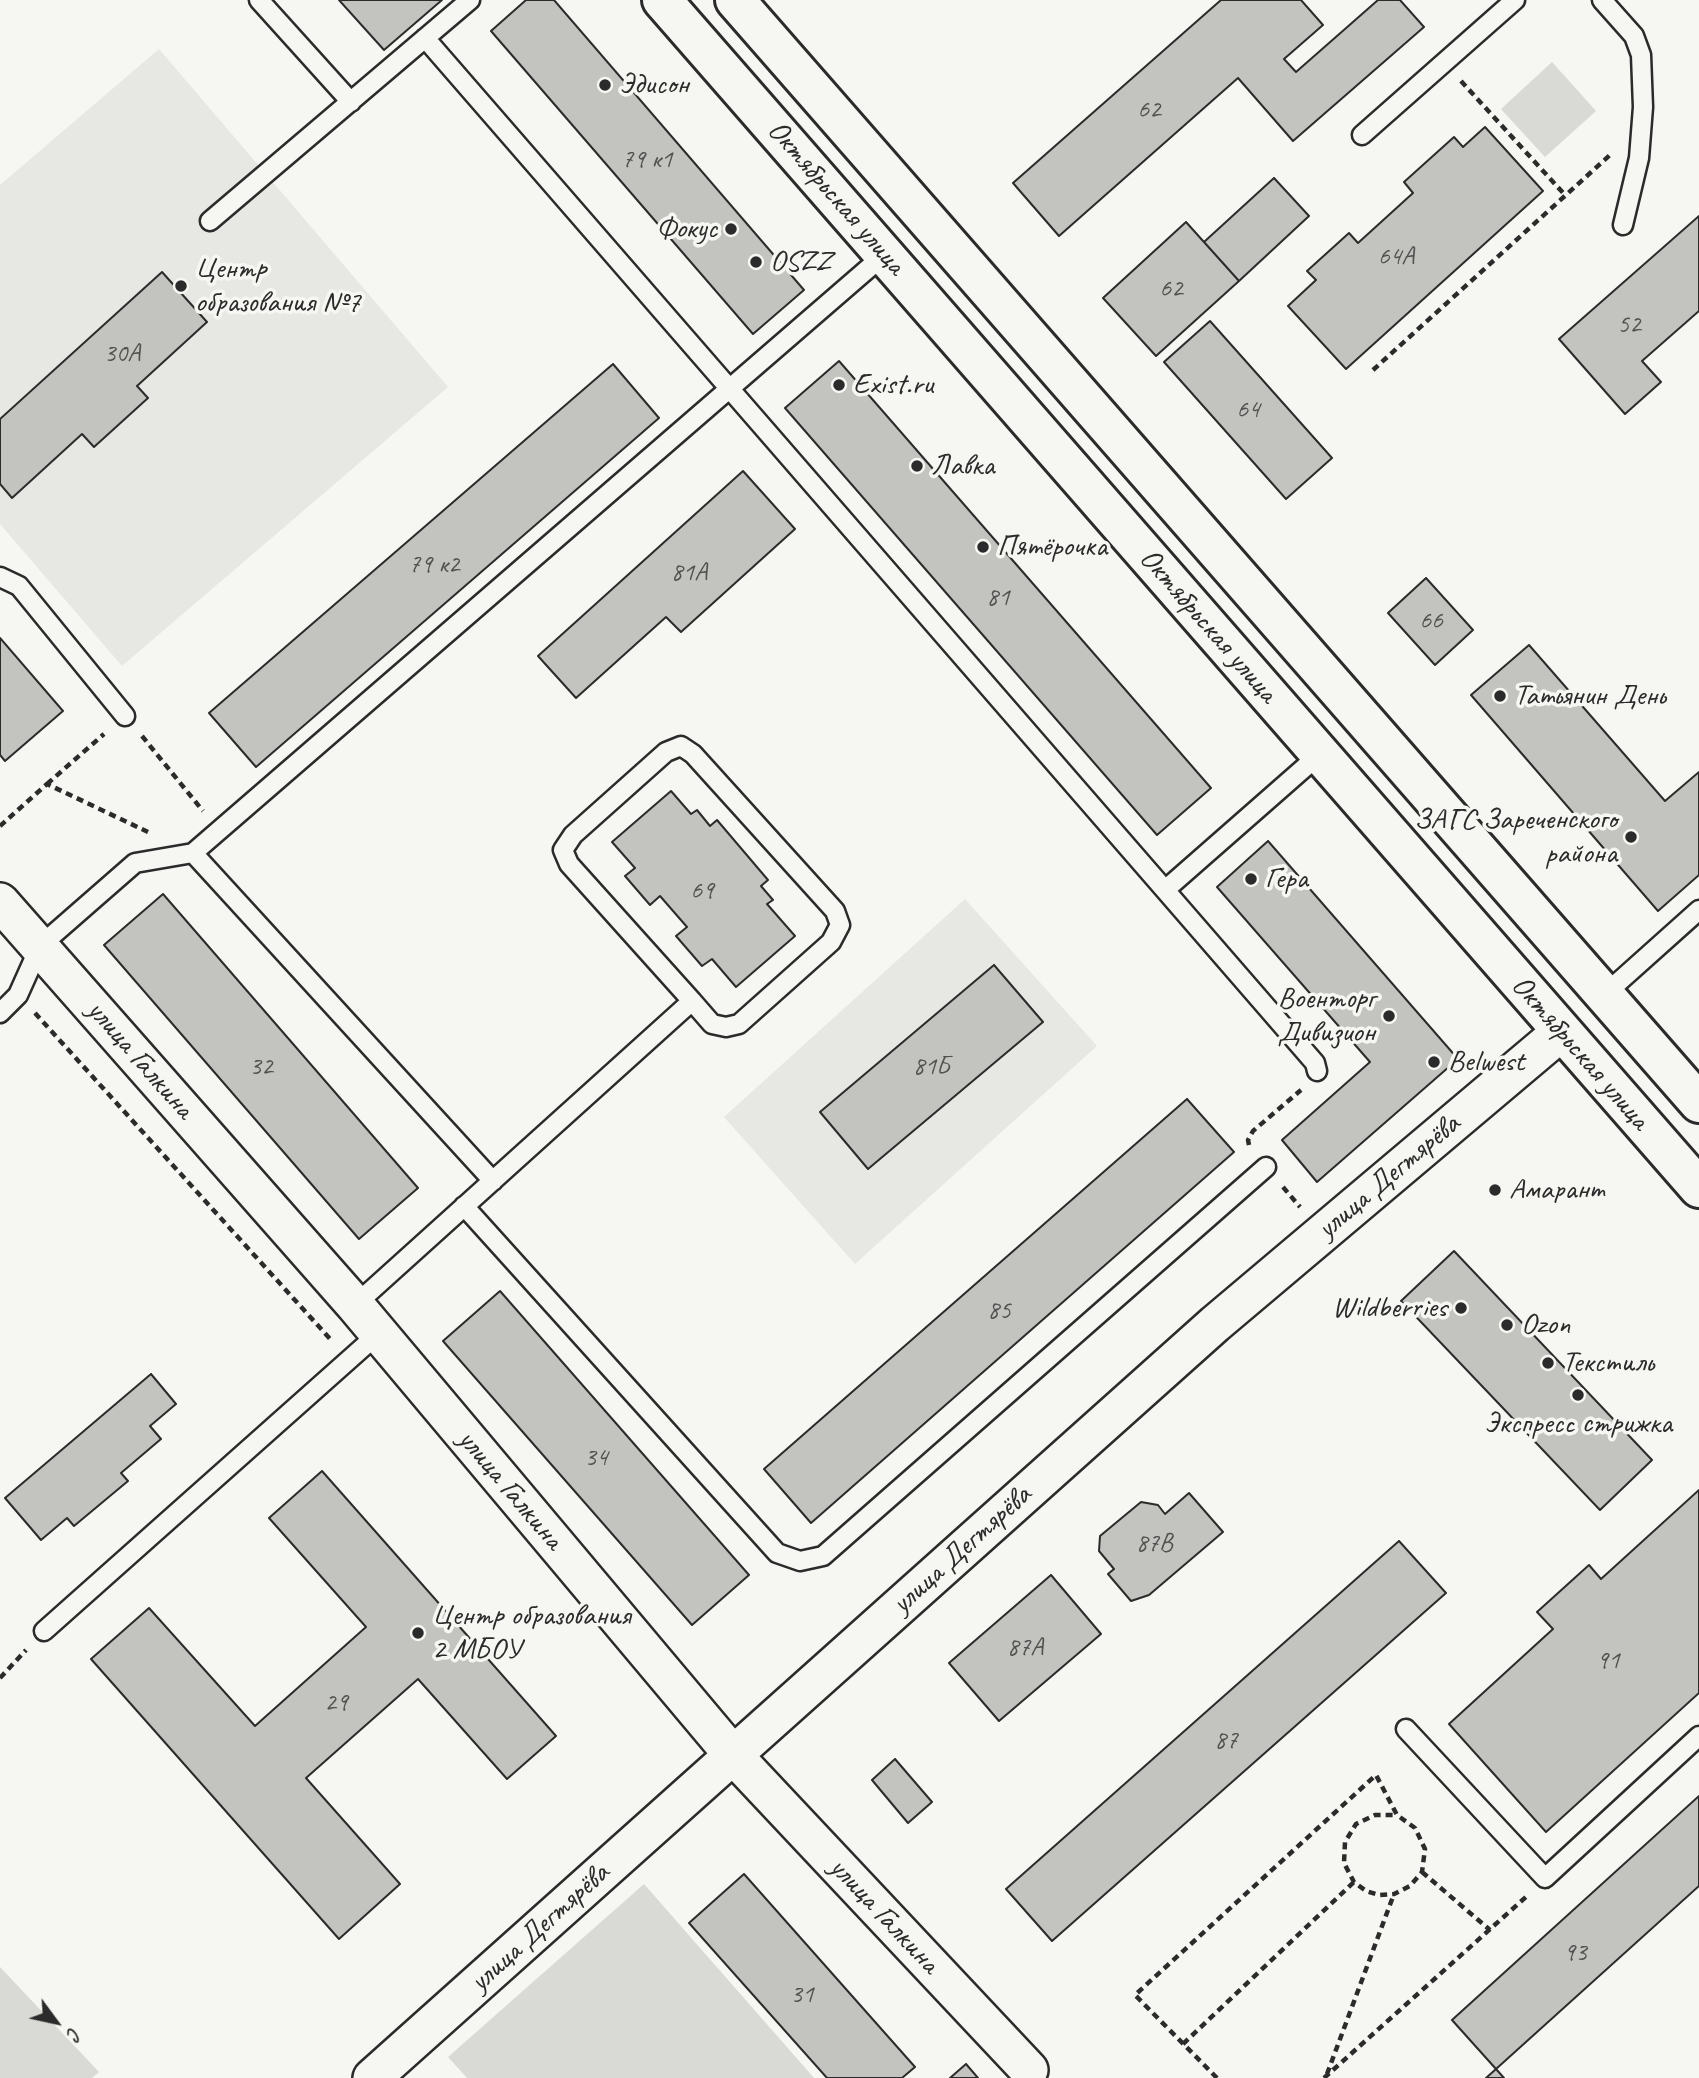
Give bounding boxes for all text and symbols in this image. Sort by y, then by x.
place label: Эдисон [619,67,689,103]
marker: Эдисон [597,77,613,93]
house number: 62 [1137,94,1161,126]
street label: Октябрьская улица [759,113,913,283]
house number: 79 к1 [622,144,672,176]
place label: Фокус [656,211,717,247]
marker: Фокус [723,221,739,237]
house number: 64А [1378,241,1414,273]
place label: OSZZ [770,244,832,280]
place label: Центр образования №7 [195,251,361,322]
marker: OSZZ [748,254,764,270]
house number: 62 [1159,273,1183,305]
marker: Центр образования №7 [173,278,189,294]
house number: 52 [1617,309,1641,341]
house number: 30А [104,338,140,370]
place label: Exist.ru [853,367,933,403]
marker: Exist.ru [831,377,847,393]
house number: 64 [1236,394,1260,426]
place label: Лавка [931,448,994,484]
marker: Лавка [909,458,925,474]
place label: Пятёрочка [997,529,1107,565]
marker: Пятёрочка [975,539,991,555]
street label: Октябрьская улица [1131,541,1285,711]
house number: 79 к2 [409,549,459,581]
house number: 81А [671,557,707,589]
house number: 81 [986,582,1010,614]
house number: 66 [1419,605,1443,637]
place label: Татьянин День [1514,678,1665,714]
marker: Татьянин День [1492,688,1508,704]
place label: ЗАГС Зареченского района [1414,802,1617,872]
marker: ЗАГС Зареченского района [1623,829,1639,845]
place label: Гера [1265,861,1308,897]
marker: Гера [1243,871,1259,887]
house number: 69 [690,875,714,907]
street label: Октябрьская улица [1503,968,1657,1138]
place label: Военторг Дивизион [1278,981,1375,1052]
street label: улица Галкина [79,993,201,1127]
marker: Военторг Дивизион [1381,1008,1397,1024]
place label: Belwest [1448,1044,1524,1080]
house number: 32 [249,1051,273,1083]
house number: 81Б [913,1051,949,1083]
marker: Belwest [1426,1054,1442,1070]
street label: улица Дегтярёва [1310,1107,1468,1247]
place label: Амарант [1509,1172,1604,1208]
marker: Амарант [1487,1182,1503,1198]
place label: Wildberries [1332,1290,1447,1326]
house number: 85 [987,1295,1011,1327]
marker: Wildberries [1453,1300,1469,1316]
place label: Ozon [1521,1307,1570,1343]
marker: Ozon [1499,1317,1515,1333]
place label: Текстиль [1562,1345,1653,1381]
marker: Текстиль [1540,1355,1556,1371]
marker: Экспресс стрижка [1570,1387,1586,1403]
place label: Экспресс стрижка [1484,1406,1672,1442]
street label: улица Галкина [449,1423,571,1557]
house number: 34 [584,1442,608,1474]
street label: улица Дегтярёва [885,1478,1039,1622]
house number: 87В [1136,1528,1172,1560]
place label: Центр образования 2 МБОУ [432,1598,631,1668]
marker: Центр образования 2 МБОУ [410,1625,426,1641]
house number: 87А [1007,1632,1043,1664]
house number: 91 [1596,1645,1620,1677]
house number: 29 [324,1687,348,1719]
house number: 87 [1214,1725,1238,1757]
street label: улица Галкина [821,1850,947,1982]
street label: улица Дегтярёва [463,1856,617,2000]
house number: 93 [1563,1937,1587,1969]
house number: 31 [790,1979,814,2011]
north arrow [21,1987,91,2057]
text: С [61,2023,86,2044]

